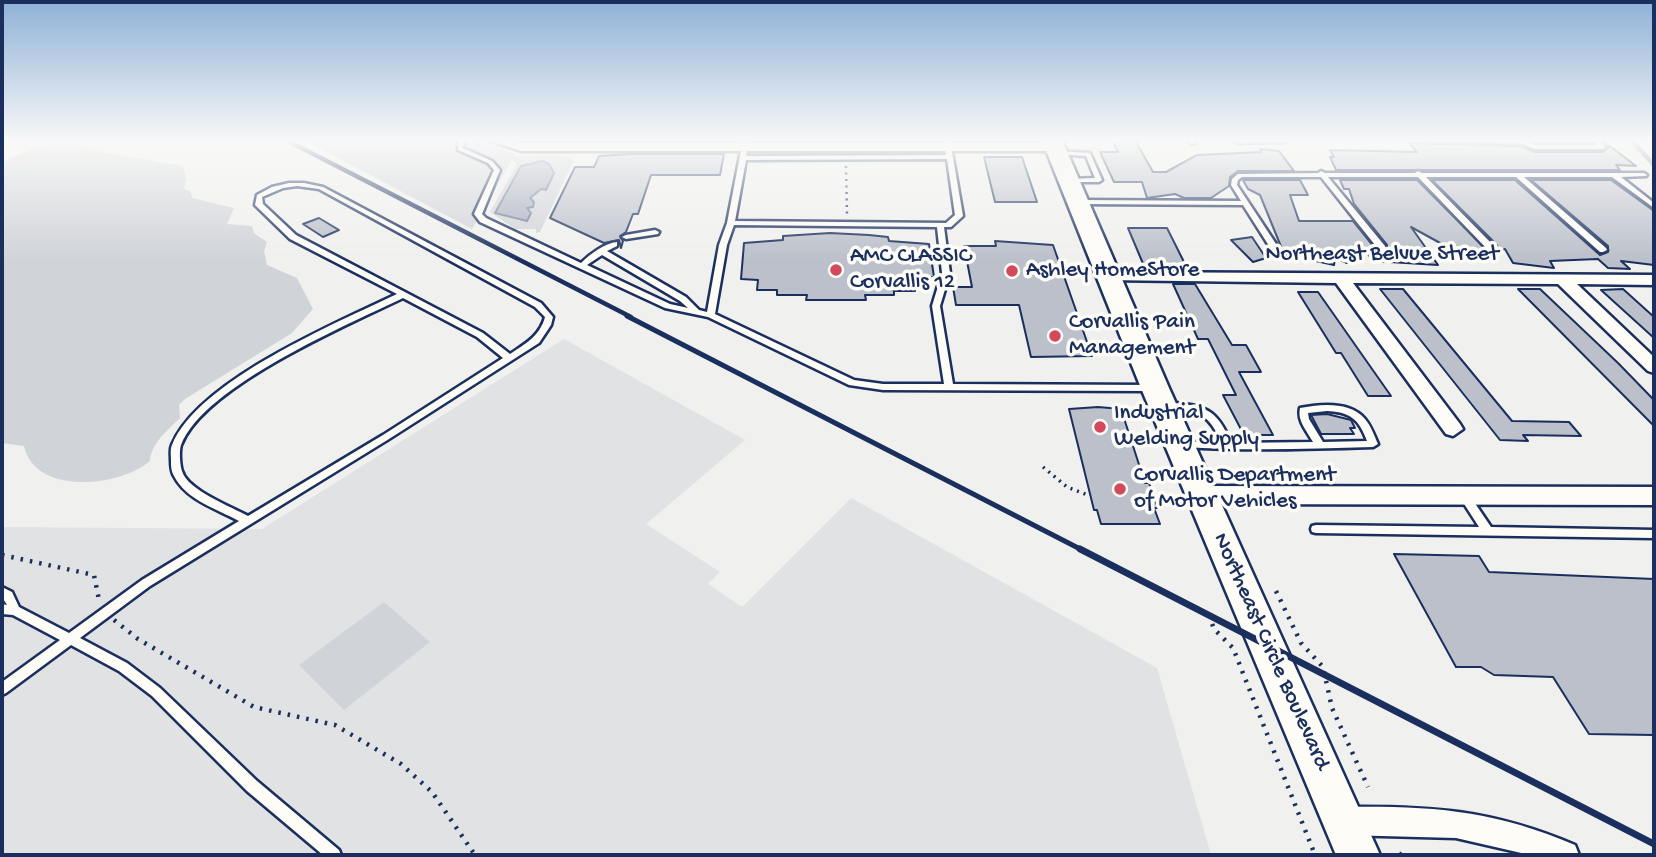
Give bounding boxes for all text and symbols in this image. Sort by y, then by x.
street label: Northeast Belvue Street [1265,241,1499,269]
place label: AMC CLASSIC Corvallis 12 [850,243,971,297]
place label: Ashley HomeStore [1026,257,1199,285]
marker: AMC CLASSIC Corvallis 12 [828,262,844,278]
marker: Ashley HomeStore [1004,263,1020,279]
place label: Corvallis Pain Management [1069,309,1195,363]
marker: Corvallis Pain Management [1047,328,1063,344]
place label: Industrial Welding Supply [1114,400,1259,454]
marker: Industrial Welding Supply [1092,419,1108,435]
place label: Corvallis Department of Motor Vehicles [1134,462,1335,516]
marker: Corvallis Department of Motor Vehicles [1112,481,1128,497]
street label: Northeast Circle Boulevard [1205,529,1335,775]

